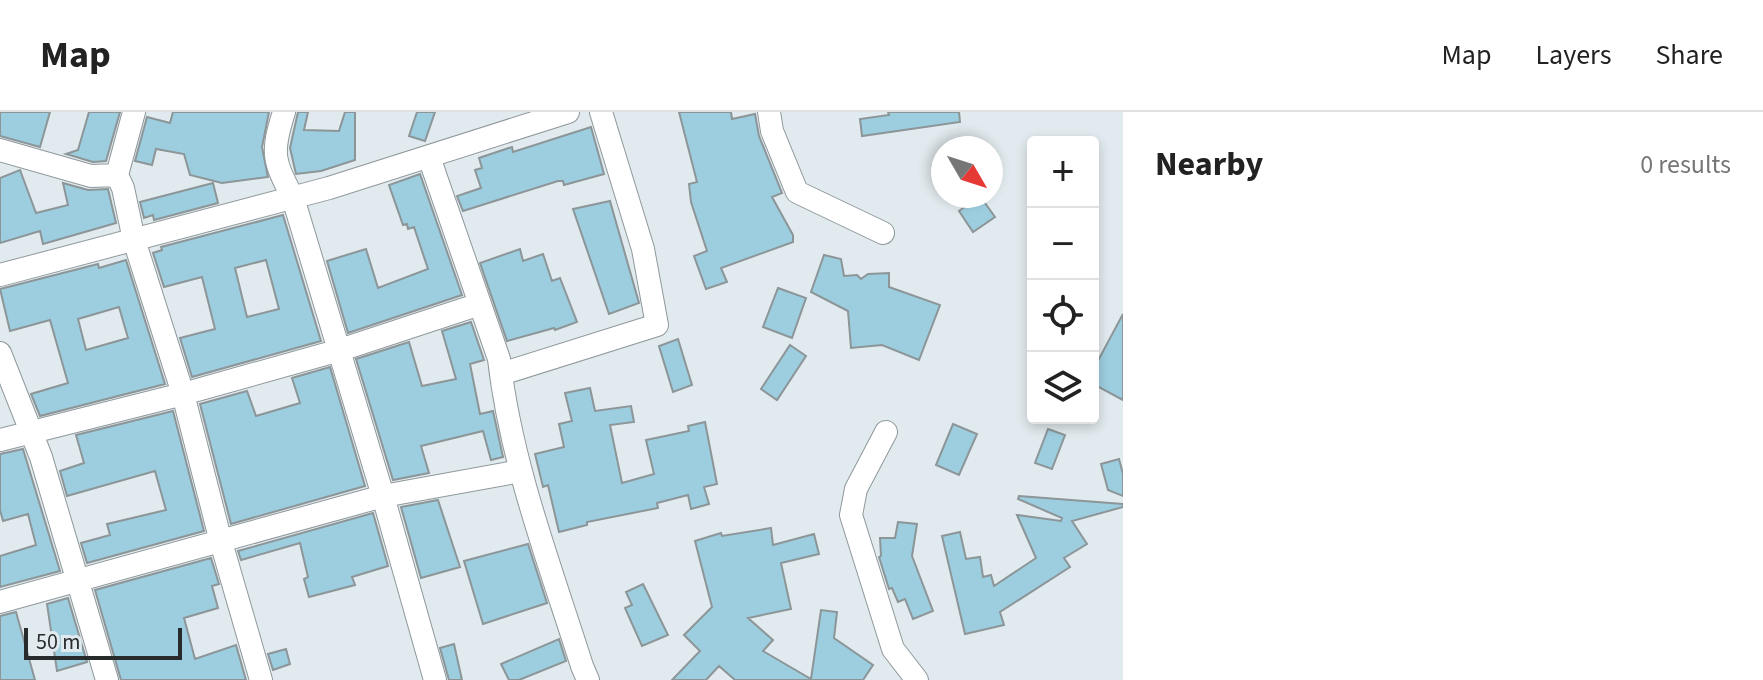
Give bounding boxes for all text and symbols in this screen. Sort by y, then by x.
text: Map [40,28,111,82]
text: Map [1441,35,1491,75]
text: Layers [1535,35,1611,75]
text: Share [1655,35,1723,75]
north arrow [931,136,1003,208]
map controls [1027,136,1099,424]
button: + [1027,136,1099,208]
text: Nearby [1155,140,1263,189]
text: 0 results [1640,146,1731,183]
button: − [1027,208,1099,280]
button: locate [1027,280,1099,352]
button: layers [1027,352,1099,424]
scale bar [24,624,182,660]
text: 50 m [36,626,81,658]

